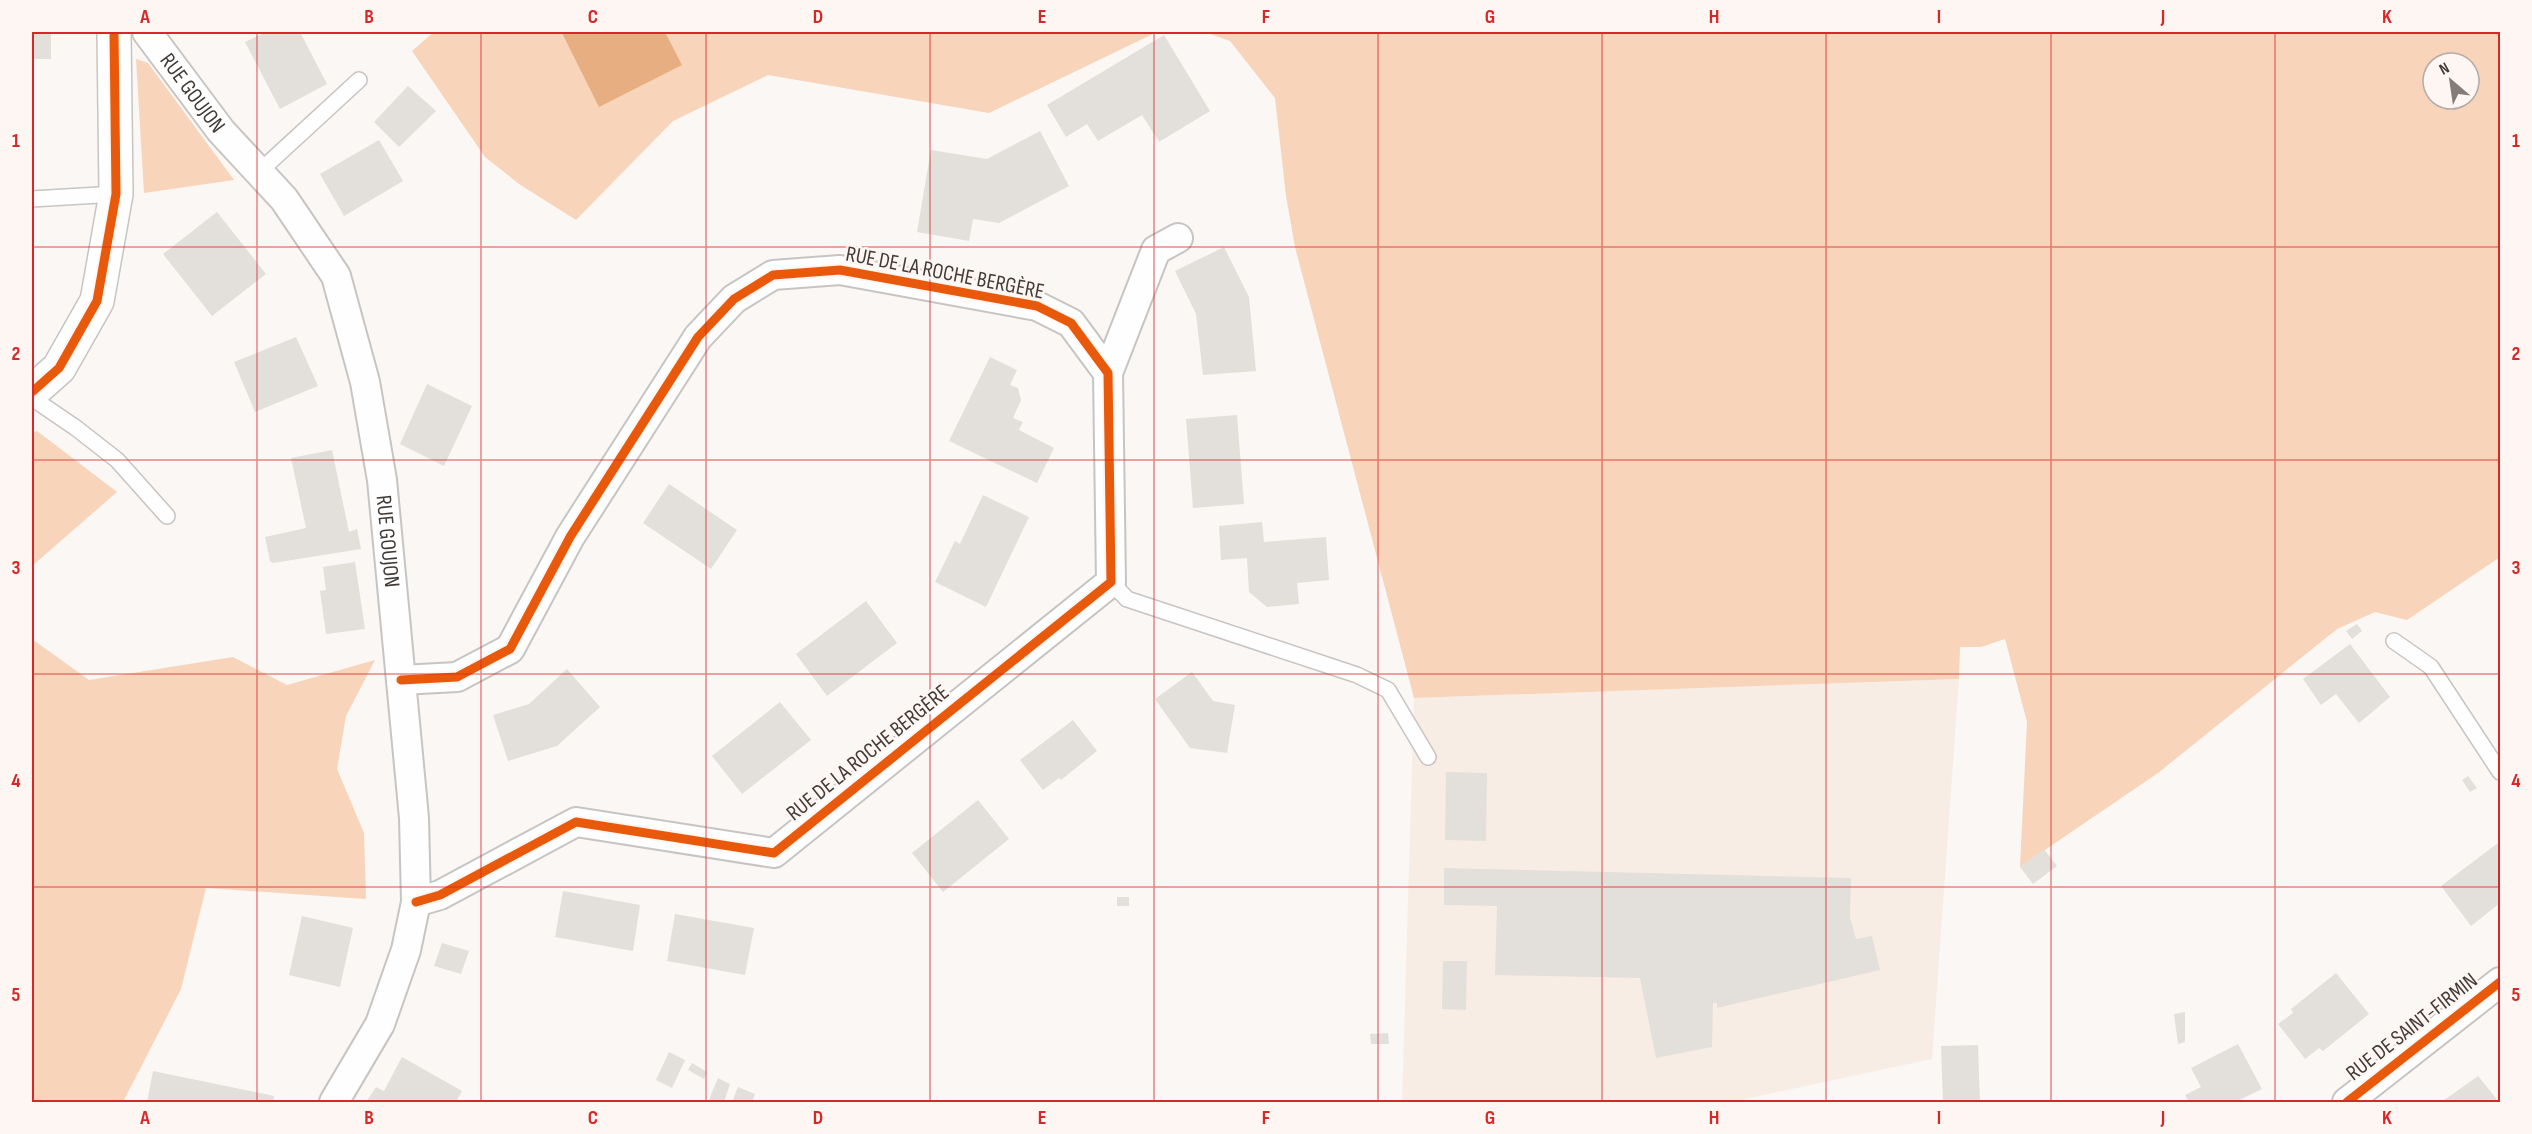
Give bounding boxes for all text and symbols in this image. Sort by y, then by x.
text: A [139,5,150,29]
text: B [364,5,374,29]
text: C [588,5,598,29]
text: D [813,5,823,29]
text: E [1038,5,1046,29]
text: F [1262,5,1270,29]
text: G [1485,5,1495,29]
text: H [1709,5,1719,29]
text: I [1937,5,1941,29]
text: J [2160,5,2165,29]
text: K [2382,5,2392,29]
street label: RUE GOUJON [154,48,231,138]
north arrow [2421,51,2481,111]
text: N [2436,59,2453,80]
text: 1 [12,129,20,153]
text: 1 [2512,129,2520,153]
street label: RUE DE LA ROCHE BERGÈRE [843,241,1047,305]
text: 2 [12,342,20,366]
text: 2 [2512,342,2520,366]
street label: RUE GOUJON [370,494,406,589]
text: 3 [12,556,21,580]
text: 3 [2512,556,2521,580]
street label: RUE DE LA ROCHE BERGÈRE [781,679,955,827]
text: 4 [11,769,21,793]
text: 4 [2511,769,2521,793]
street label: RUE DE SAINT-FIRMIN [2341,967,2483,1087]
text: 5 [12,983,21,1007]
text: 5 [2512,983,2521,1007]
text: A [139,1106,150,1130]
text: B [364,1106,374,1130]
text: C [588,1106,598,1130]
text: D [813,1106,823,1130]
text: E [1038,1106,1046,1130]
text: F [1262,1106,1270,1130]
text: G [1485,1106,1495,1130]
text: H [1709,1106,1719,1130]
text: I [1937,1106,1941,1130]
text: J [2160,1106,2165,1130]
text: K [2382,1106,2392,1130]

